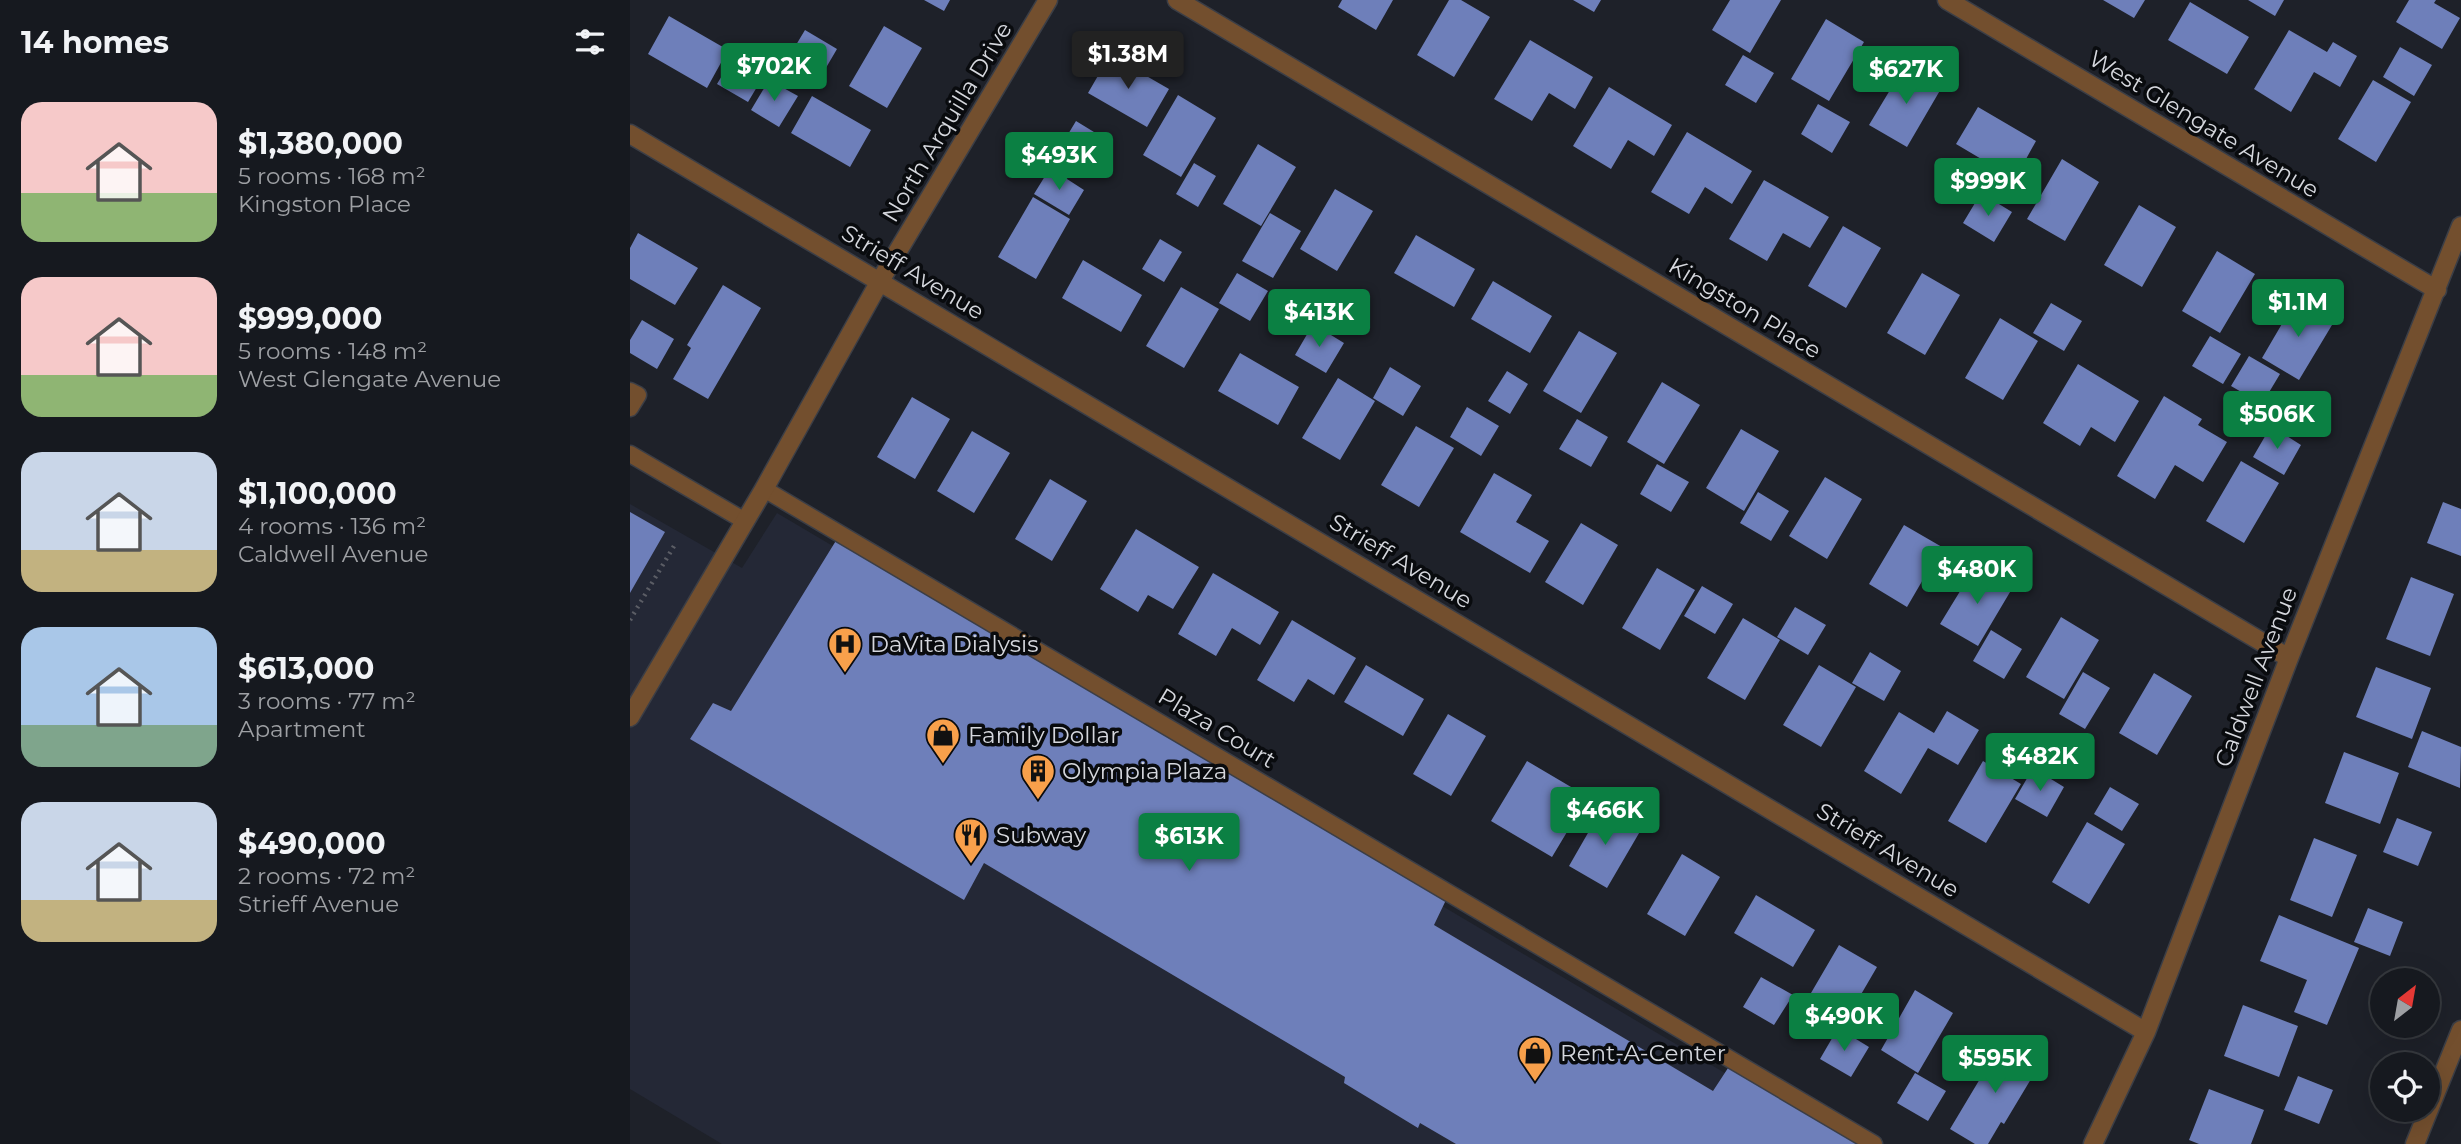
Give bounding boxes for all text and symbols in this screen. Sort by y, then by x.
street label: North Arquilla Drive [876,17,1018,227]
icon: filters [571,23,609,61]
text: 14 homes [21,24,169,61]
pin: $1.38M [1071,32,1185,91]
text: $1.38M [1088,40,1168,68]
pin: $702K [725,43,823,103]
street label: West Glengate Avenue [2084,44,2324,204]
pin: $627K [1857,46,1955,106]
text: $702K [737,52,811,80]
text: $627K [1869,55,1943,83]
text: $1,380,000 [238,125,403,162]
icon: home [77,130,161,214]
pin: $493K [1010,132,1108,192]
text: $493K [1021,141,1097,169]
pin: $999K [1939,158,2037,218]
text: 5 rooms · 168 m² [238,162,426,190]
text: $999K [1950,167,2026,195]
text: Kingston Place [238,190,411,218]
street label: Strieff Avenue [837,219,989,325]
street label: Kingston Place [1664,251,1826,365]
pin: $1.1M [2249,280,2347,339]
text: $1.1M [2268,288,2328,316]
pin: $413K [1270,290,1368,349]
text: $413K [1284,298,1354,326]
text: $999,000 [238,300,382,337]
icon: home [77,305,161,389]
text: 5 rooms · 148 m² [238,337,427,365]
text: West Glengate Avenue [238,365,501,393]
pin: $506K [2228,392,2326,451]
text: $506K [2239,400,2315,428]
text: $1,100,000 [238,475,397,512]
icon: home [77,480,161,564]
street label: Strieff Avenue [1325,508,1477,614]
text: 4 rooms · 136 m² [238,512,426,540]
text: Caldwell Avenue [238,540,428,568]
pin: $480K [1928,546,2026,606]
text: $480K [1938,555,2016,583]
street label: Caldwell Avenue [2209,583,2303,771]
hospital icon: DaVita Dialysis [826,625,864,674]
place label: DaVita Dialysis [870,630,1038,658]
text: $613,000 [238,650,374,687]
icon: home [77,655,161,739]
street label: Plaza Court [1153,682,1281,774]
text: 3 rooms · 77 m² [238,687,416,715]
text: Apartment [238,715,366,743]
shop icon: Family Dollar [924,716,962,765]
place label: Family Dollar [968,721,1119,749]
pin: $482K [1991,734,2089,793]
text: $482K [2002,742,2078,770]
building icon: Olympia Plaza [1019,752,1057,801]
place label: Olympia Plaza [1062,757,1227,785]
pin: $466K [1556,788,1654,847]
text: $466K [1566,796,1644,824]
street label: Strieff Avenue [1812,797,1964,903]
pin: $613K [1140,814,1238,873]
restaurant icon: Subway [952,816,990,865]
place label: Subway [996,821,1087,849]
text: $613K [1155,822,1223,850]
text: $490,000 [238,825,386,862]
icon: home [77,830,161,914]
text: 2 rooms · 72 m² [238,862,415,890]
text: Strieff Avenue [238,890,399,918]
north arrow [2370,968,2440,1038]
map controls [2370,968,2440,1122]
pin: $490K [1795,993,1893,1053]
text: $490K [1805,1002,1883,1030]
shop icon: Rent-A-Center [1516,1034,1554,1083]
pin: $595K [1946,1036,2044,1095]
place label: Rent-A-Center [1560,1039,1726,1067]
text: $595K [1958,1044,2032,1072]
button: locate [2370,1052,2440,1122]

